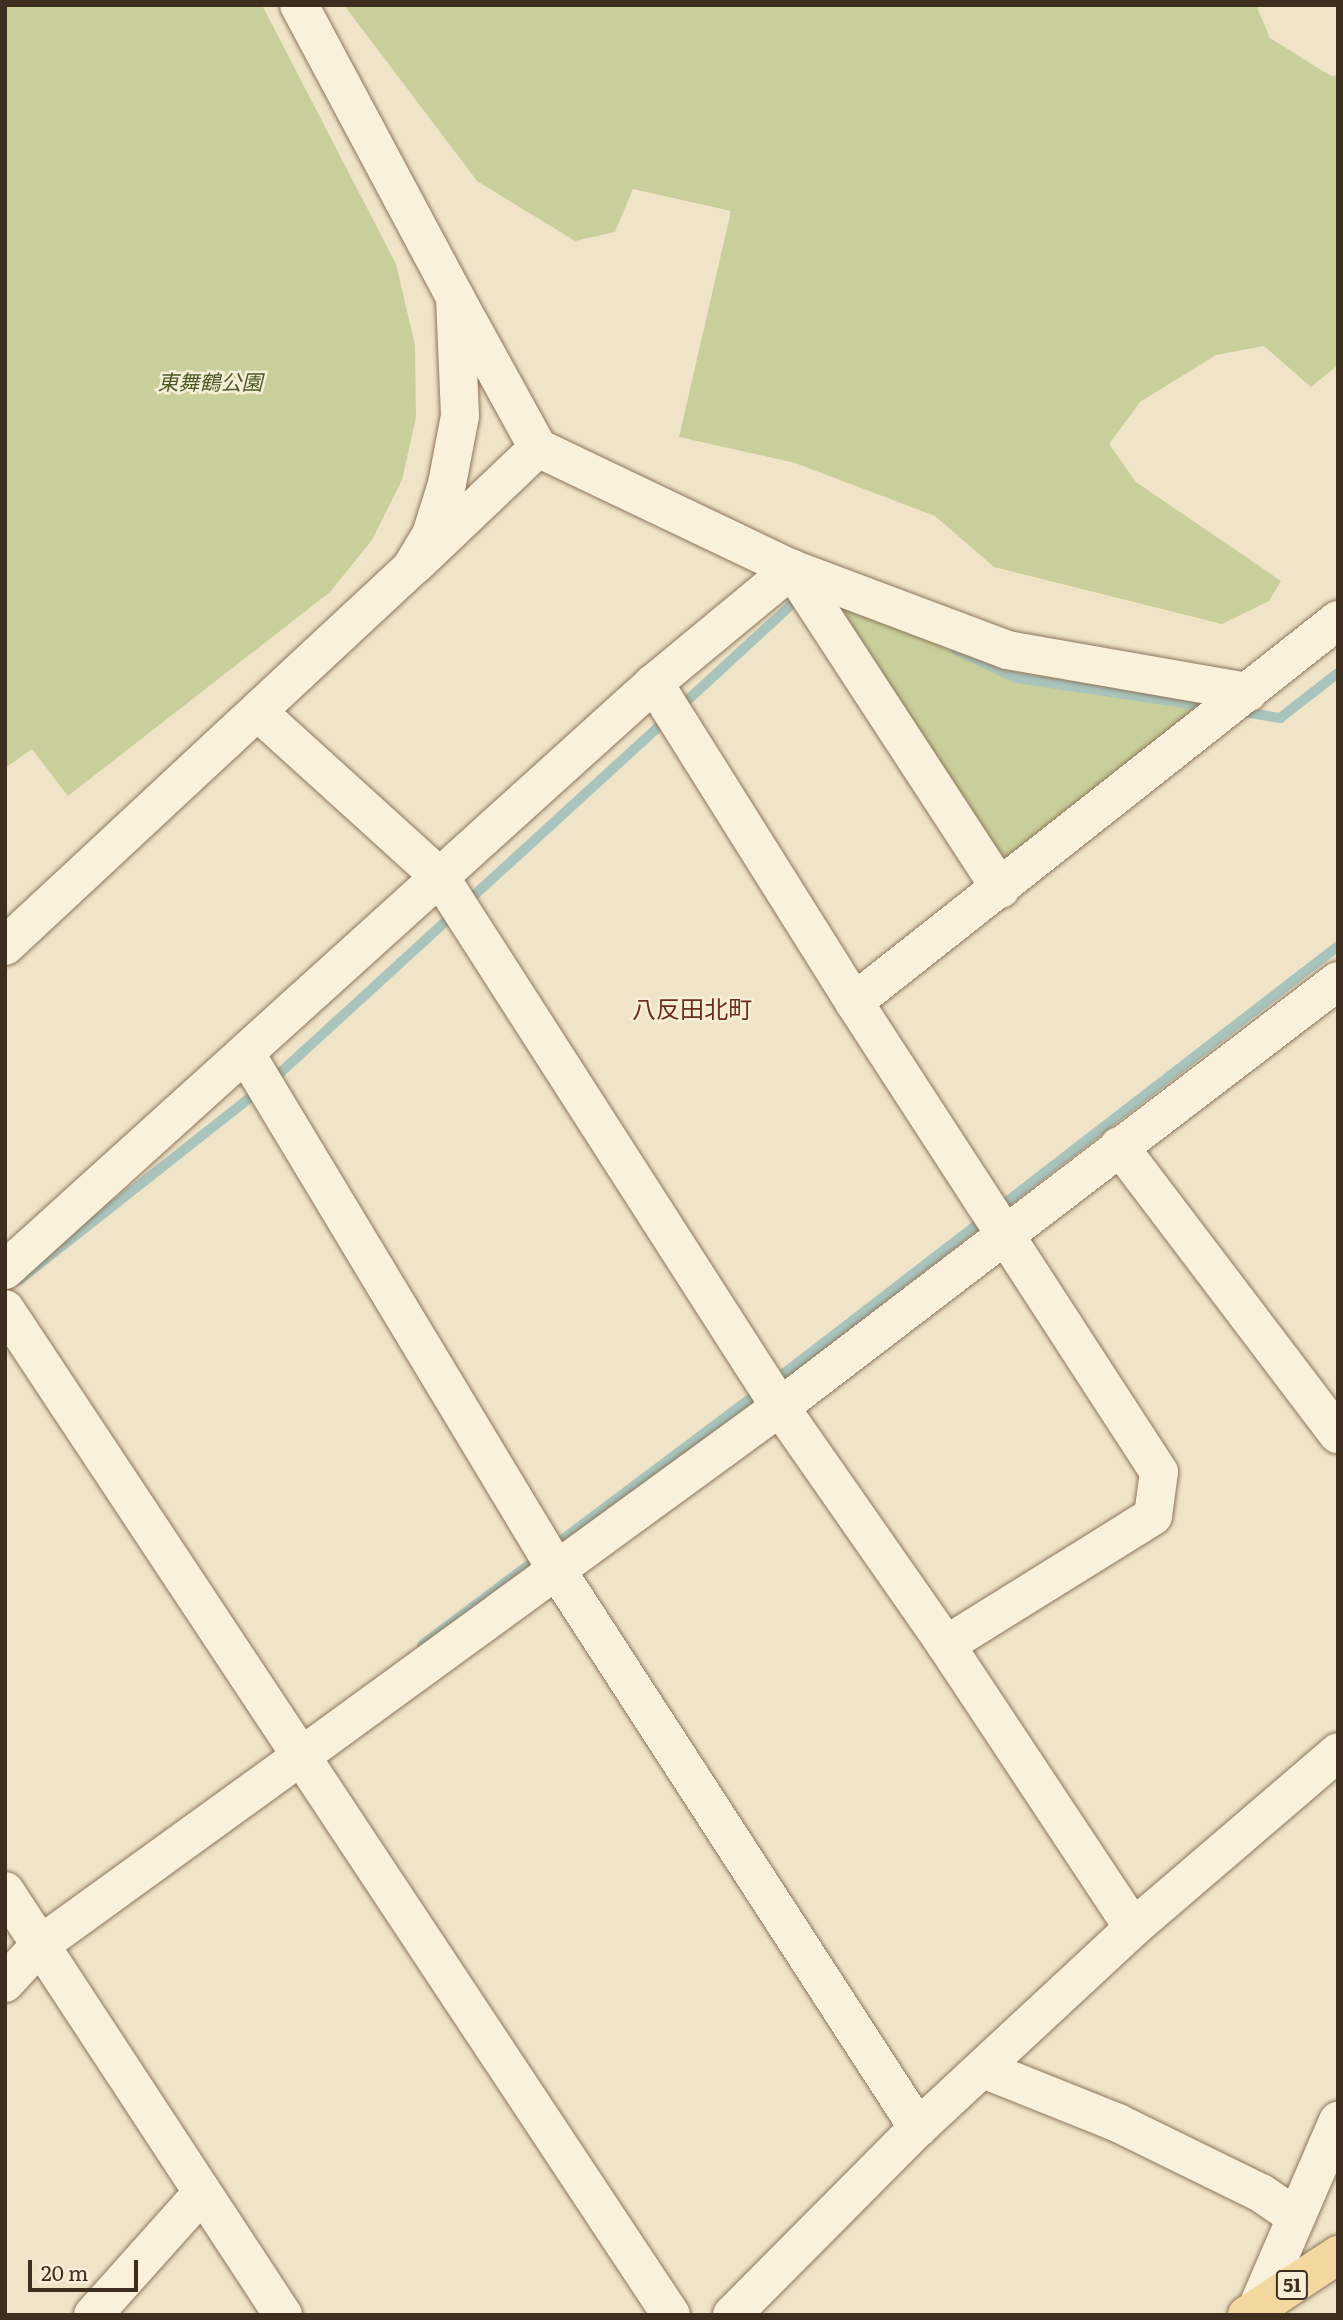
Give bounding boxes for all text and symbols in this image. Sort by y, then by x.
park label: 東舞鶴公園 [158,368,262,394]
district label: 八反田北町 [632,994,752,1022]
scale bar [32,2246,142,2290]
text: 20 m [41,2256,88,2287]
road number: 51 [1274,2270,1310,2300]

